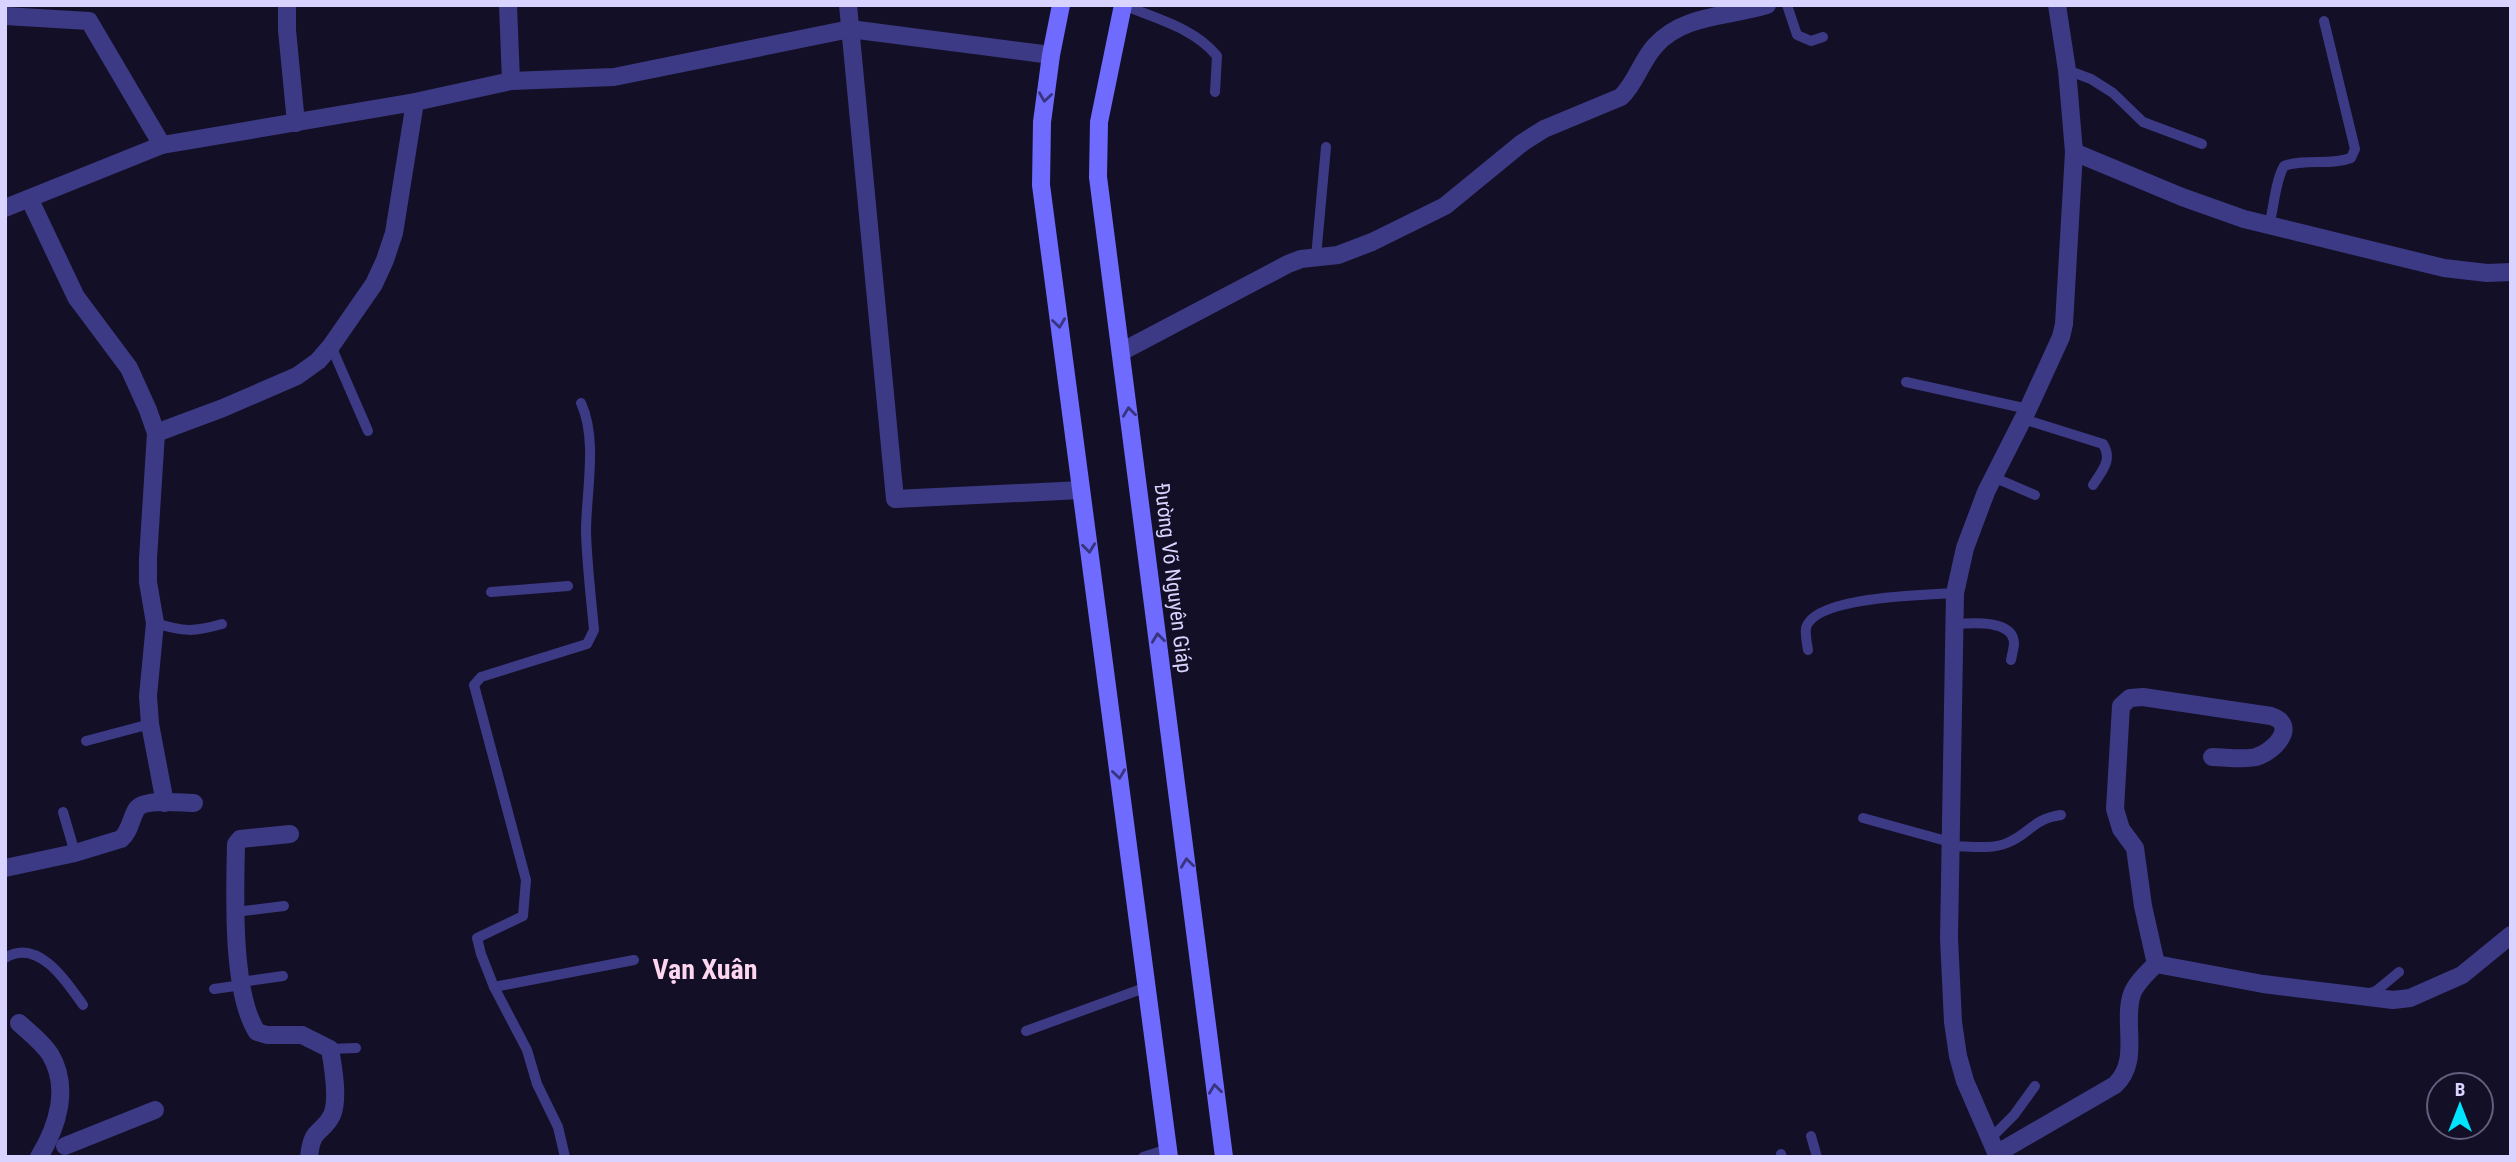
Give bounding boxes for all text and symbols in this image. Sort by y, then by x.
one-way arrow [1038,91,1053,102]
one-way arrow [1052,317,1067,328]
one-way arrow [1121,406,1136,418]
street label: Đường Võ Nguyên Giáp [1149,482,1197,674]
one-way arrow [1081,542,1096,554]
one-way arrow [1150,632,1165,644]
one-way arrow [1111,768,1126,780]
one-way arrow [1179,858,1194,869]
district label: Vạn Xuân [652,953,758,986]
north arrow [2425,1071,2495,1141]
text: B [2455,1078,2465,1101]
one-way arrow [1208,1083,1223,1095]

